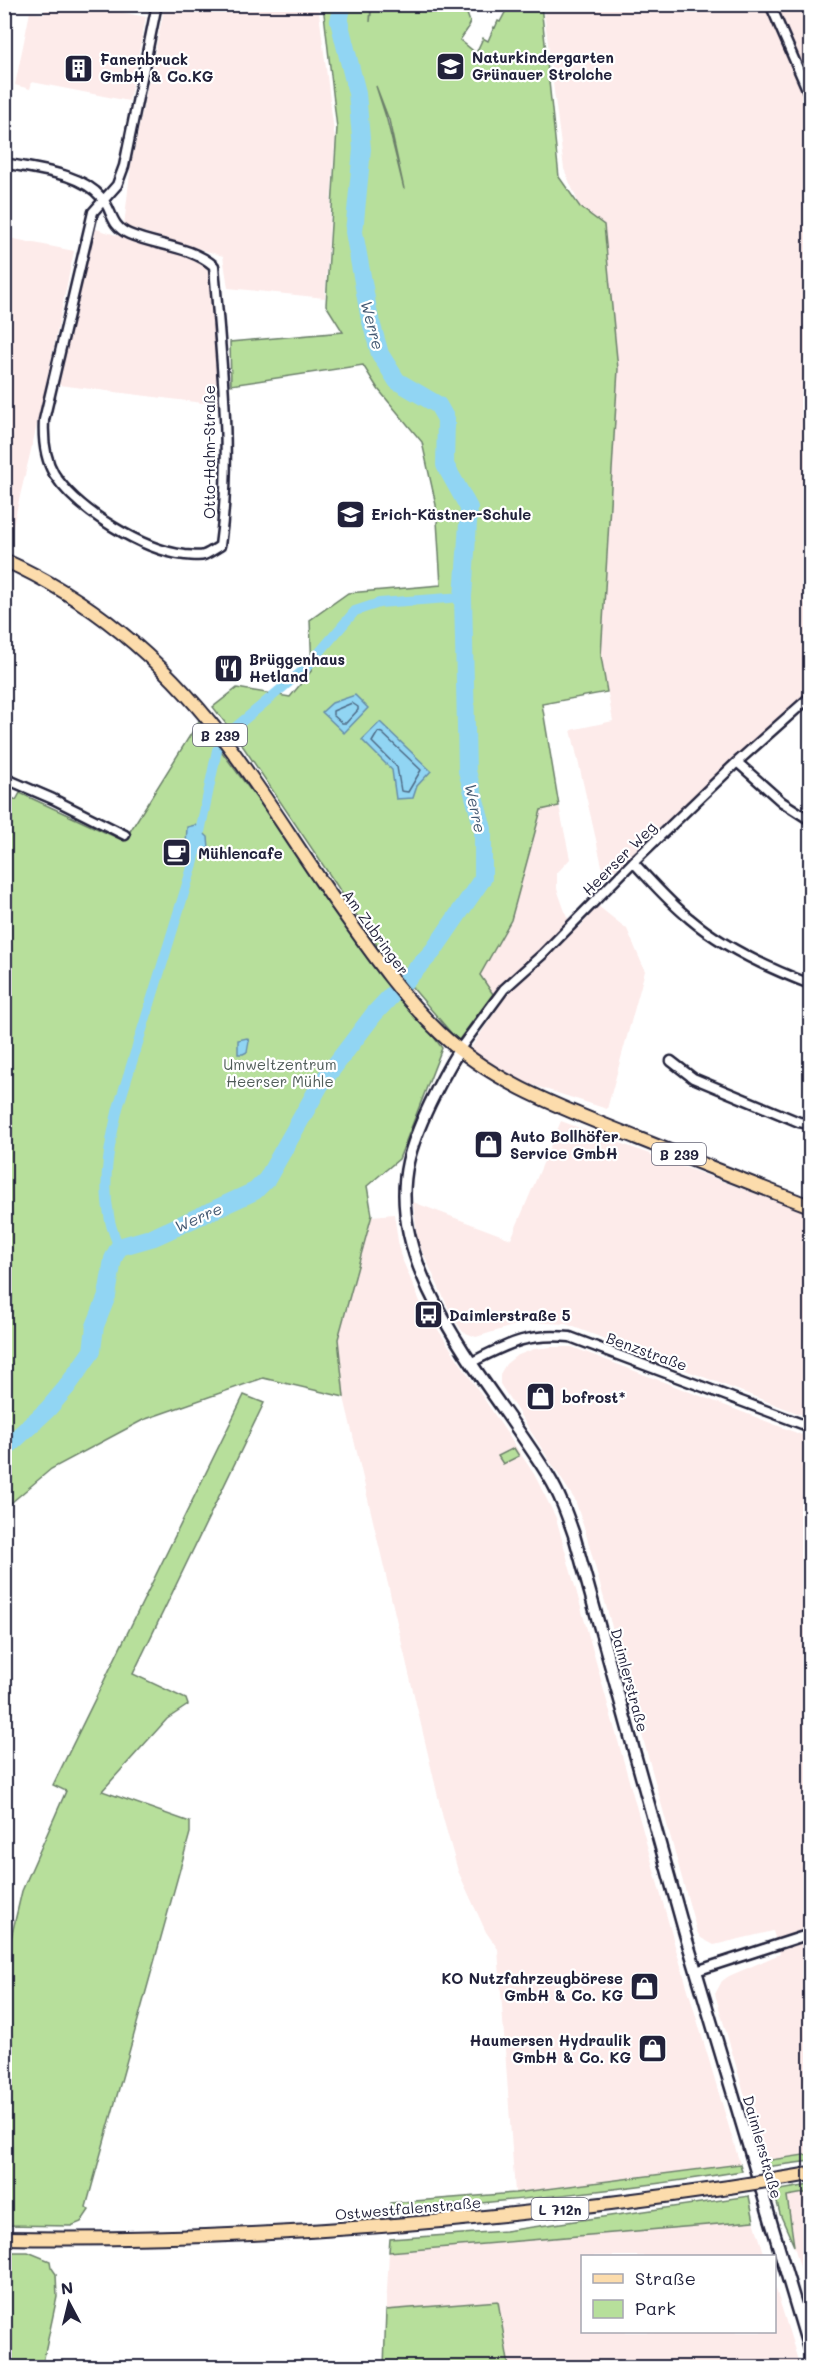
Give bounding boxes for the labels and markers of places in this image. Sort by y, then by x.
place label: Naturkindergarten Grünauer Strolche [472,47,614,84]
place label: Fanenbruck GmbH & Co.KG [100,49,214,86]
school or university icon: Naturkindergarten Grünauer Strolche [435,50,467,82]
building icon: Fanenbruck GmbH & Co.KG [63,52,95,84]
school or university icon: Erich-Kästner-Schule [334,498,366,530]
place label: Erich-Kästner-Schule [371,504,531,524]
place label: Brüggenhaus Hetland [249,649,345,686]
restaurant icon: Brüggenhaus Hetland [212,652,244,684]
cafe icon: Mühlencafe [161,837,193,869]
place label: Mühlencafe [198,843,283,863]
place label: Auto Bollhöfer Service GmbH [510,1126,619,1163]
shop icon: Auto Bollhöfer Service GmbH [473,1129,505,1161]
bus stop icon: Daimlerstraße 5 [412,1299,444,1331]
place label: Daimlerstraße 5 [449,1305,571,1325]
shop icon: bofrost* [525,1381,557,1413]
place label: bofrost* [562,1387,626,1407]
place label: KO Nutzfahrzeugbörese GmbH & Co. KG [441,1968,623,2005]
shop icon: KO Nutzfahrzeugbörese GmbH & Co. KG [628,1971,660,2003]
place label: Haumersen Hydraulik GmbH & Co. KG [469,2030,631,2067]
shop icon: Haumersen Hydraulik GmbH & Co. KG [636,2033,668,2065]

